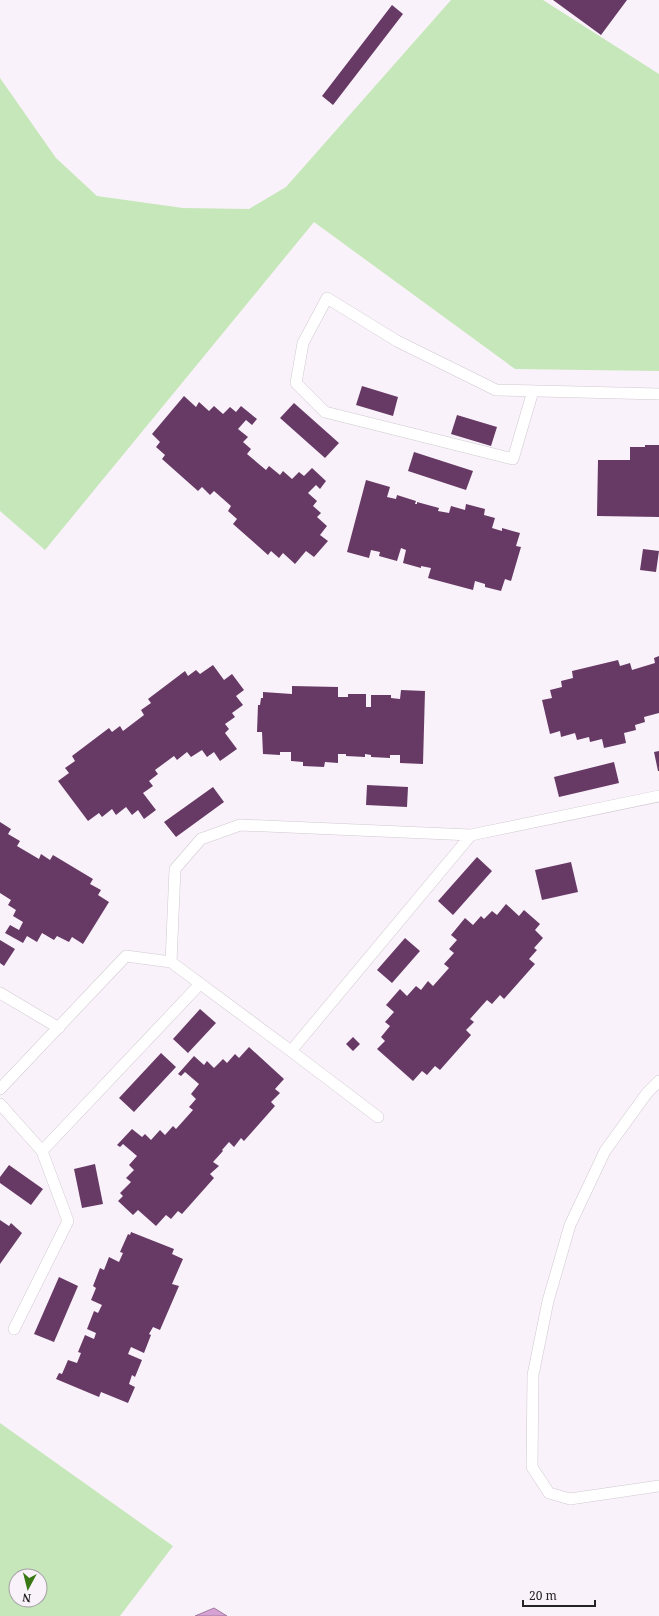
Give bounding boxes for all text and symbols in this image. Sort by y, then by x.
north arrow [8,1568,48,1608]
scale bar [523,1582,595,1608]
text: 20 m [529,1587,557,1604]
text: N [21,1590,32,1606]

